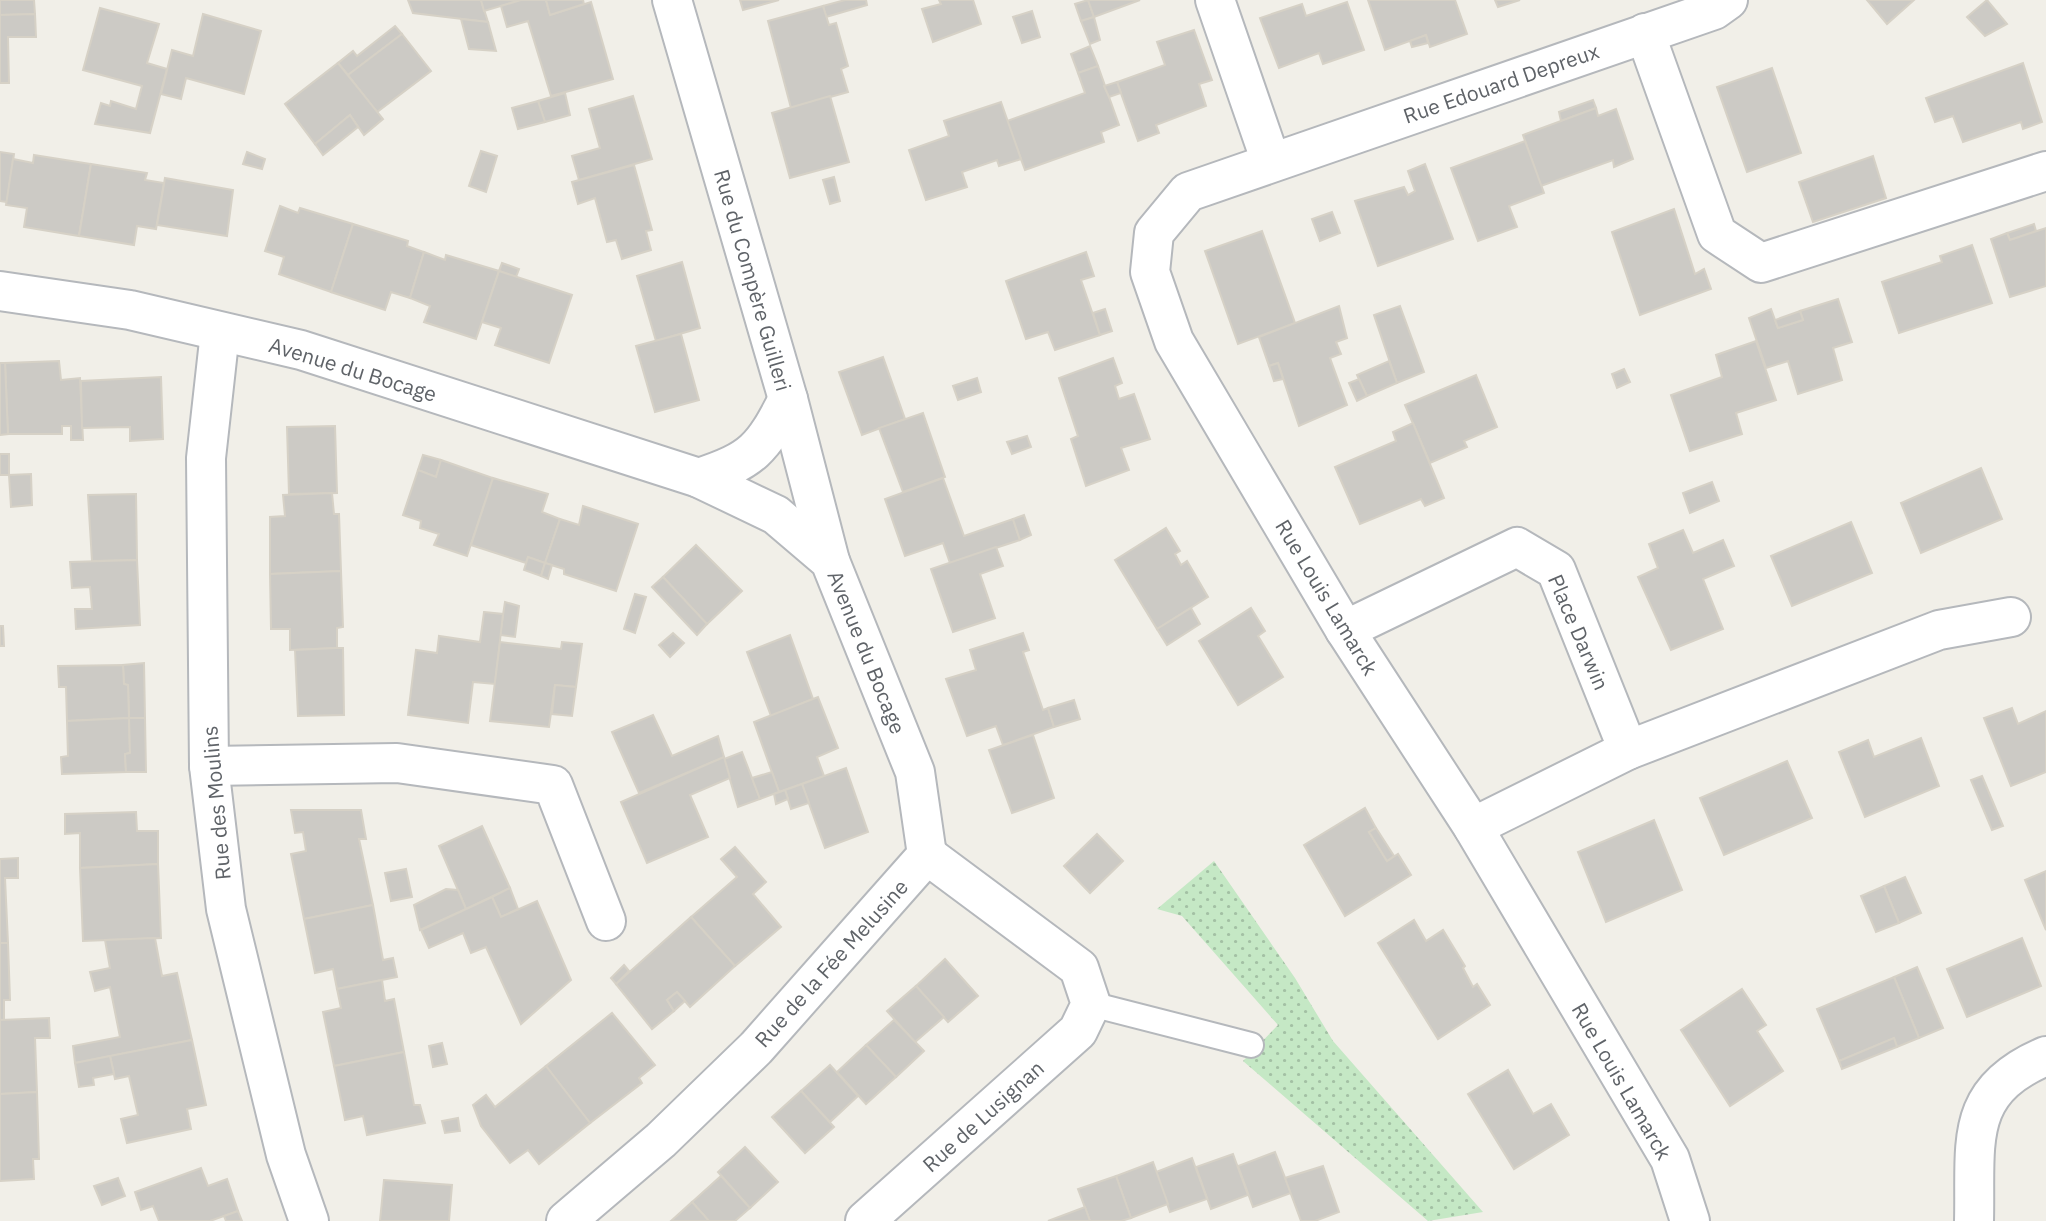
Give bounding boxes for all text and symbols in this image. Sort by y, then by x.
street label: Rue Edouard Depreux [1399,36,1603,130]
street label: Rue du Compère Guilleri [708,166,798,394]
street label: Avenue du Bocage [266,330,440,408]
street label: Rue Louis Lamarck [1269,514,1385,680]
street label: Avenue du Bocage [821,566,913,738]
street label: Place Darwin [1542,570,1616,694]
street label: Rue des Moulins [195,725,237,881]
street label: Rue de la Fée Melusine [748,873,914,1053]
street label: Rue Louis Lamarck [1566,997,1678,1165]
street label: Rue de Lusignan [916,1054,1050,1178]

